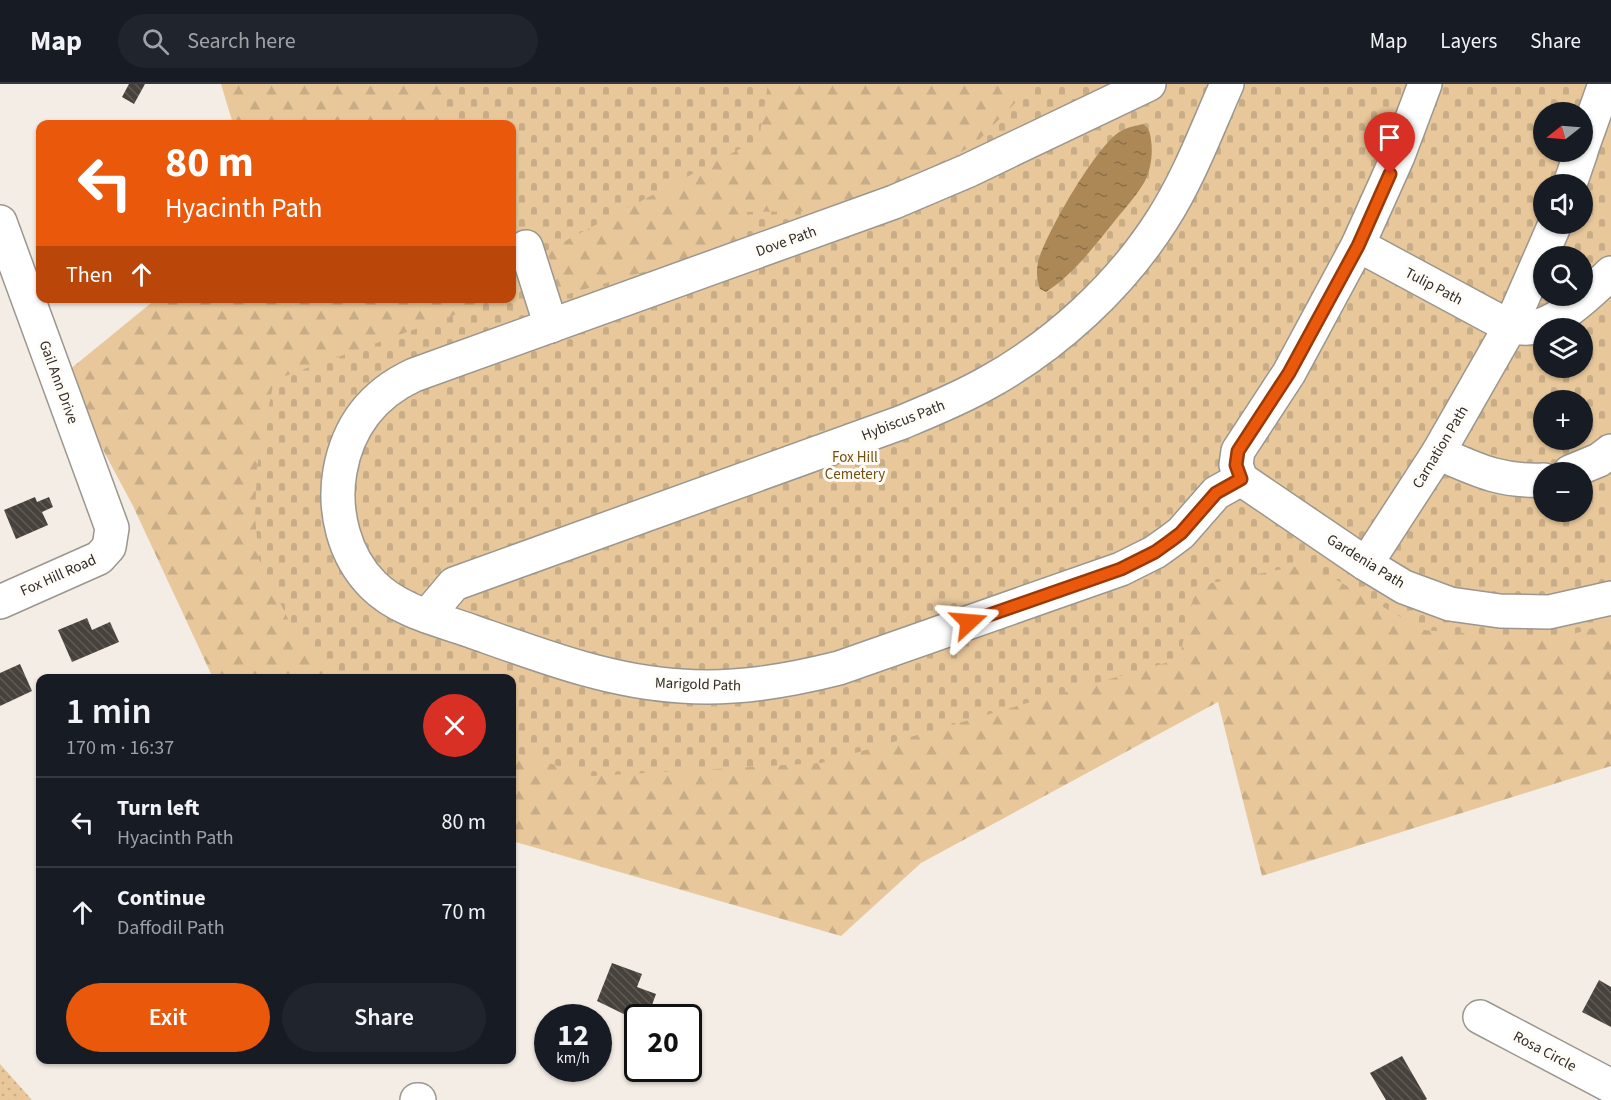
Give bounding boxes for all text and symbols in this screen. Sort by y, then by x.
search box [118,14,538,68]
text: Map [30,21,82,61]
icon: search [139,25,172,58]
text: Search here [187,25,296,57]
text: Map [1370,26,1407,56]
text: Layers [1440,26,1497,56]
text: Share [1530,26,1581,56]
north arrow [1533,102,1593,162]
map controls [1533,102,1593,522]
pin [1364,112,1415,174]
icon: arrive [1373,121,1406,154]
text: 80 m [165,133,254,193]
icon: left [66,144,144,222]
button: sound [1533,174,1593,234]
text: Hyacinth Path [165,189,322,228]
street label: Dove Path [753,221,819,262]
button: search [1533,246,1593,306]
icon: ahead [125,258,158,291]
text: Then [66,259,113,291]
street label: Tulip Path [1401,262,1466,310]
button: layers [1533,318,1593,378]
street label: Gail Ann Drive [34,338,83,427]
button: + [1533,390,1593,450]
street label: Hybiscus Path [858,395,948,446]
street label: Carnation Path [1407,402,1473,493]
park label: Fox Hill Cemetery [825,447,885,485]
button: − [1533,462,1593,522]
street label: Gardenia Path [1323,529,1409,594]
street label: Fox Hill Road [17,549,100,602]
position arrow [937,590,1001,654]
street label: Marigold Path [654,672,742,697]
text: 1 min [66,686,152,737]
button: close [423,694,486,757]
text: 170 m · 16:37 [66,734,174,762]
text: Turn left [117,792,199,824]
icon: left [66,806,99,839]
text: 80 m [441,806,486,838]
text: Hyacinth Path [117,824,234,852]
text: Continue [117,882,206,914]
icon: ahead [66,896,99,929]
text: 70 m [441,896,486,928]
text: Daffodil Path [117,914,225,942]
button: Exit [66,983,270,1052]
button: Share [282,983,486,1052]
speed limit sign: 20 [624,1004,702,1082]
text: 12 [557,1014,589,1057]
street label: Rosa Circle [1509,1026,1580,1077]
text: km/h [556,1048,590,1069]

